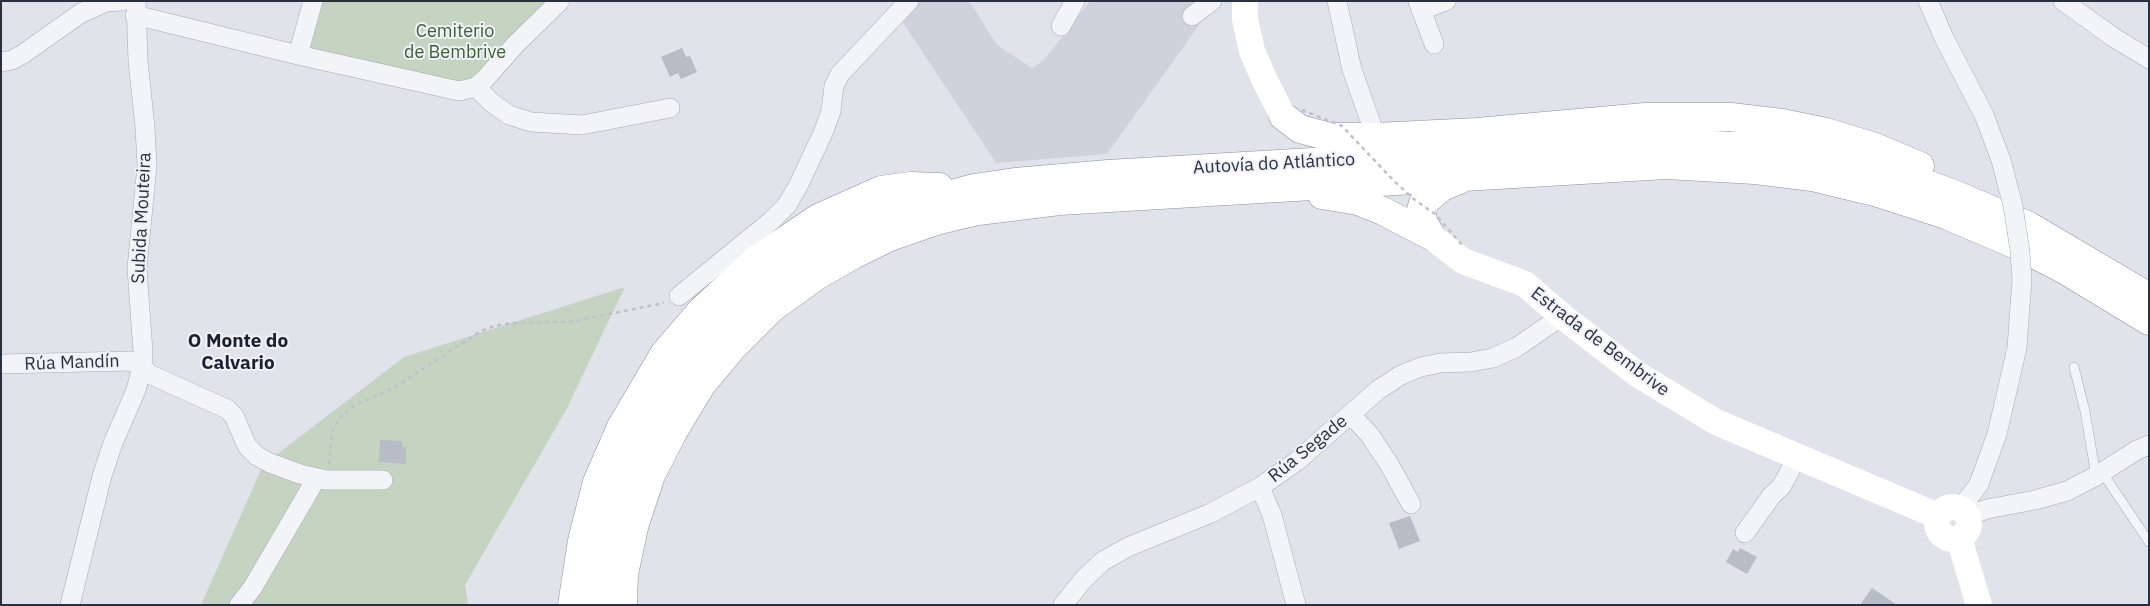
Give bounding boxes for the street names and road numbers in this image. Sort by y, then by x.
street label: Autovía do Atlántico [1192,149,1356,179]
street label: Subida Mouteira [128,152,156,284]
street label: Estrada de Bembrive [1526,283,1674,401]
street label: Rúa Mandín [24,351,120,375]
street label: Rúa Segade [1264,411,1352,487]

